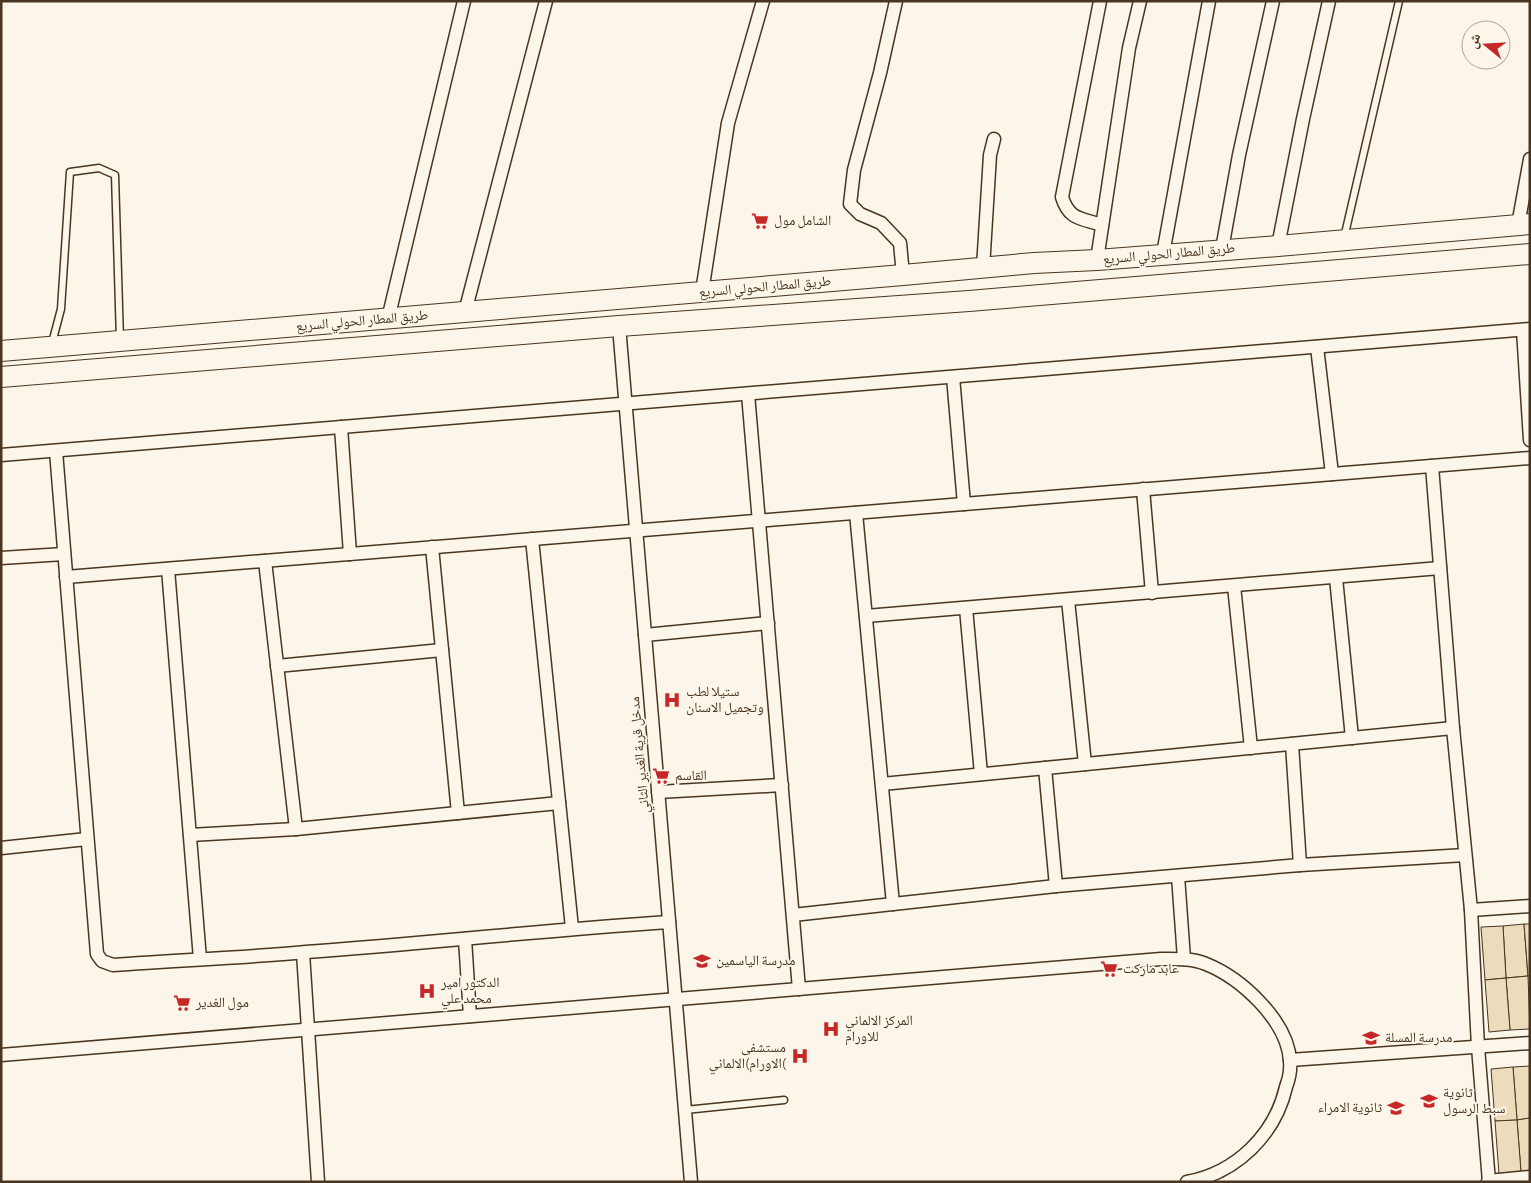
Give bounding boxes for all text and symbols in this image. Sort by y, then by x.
north arrow [1461,20,1511,70]
text: ش [1466,32,1485,51]
supermarket icon: الشامل مول [750,211,770,231]
place label: الشامل مول [774,214,831,229]
street label: طريق المطار الحولي السريع [1102,241,1236,270]
street label: طريق المطار الحولي السريع [698,274,832,303]
street label: طريق المطار الحولي السريع [295,308,429,337]
place label: ستيلا لطب وتجميل الاسنان [686,685,764,716]
hospital icon: ستيلا لطب وتجميل الاسنان [662,690,682,710]
street label: مدخل قرية الغدير الثاني [628,696,656,814]
supermarket icon: القاسم [651,766,671,786]
place label: القاسم [675,769,707,785]
school or university icon: مدرسة الياسمين [692,951,712,971]
place label: مدرسة الياسمين [716,954,795,969]
supermarket icon: عابد ماركت [1099,959,1119,979]
place label: عابد ماركت [1123,962,1179,977]
place label: الدكتور امير محمد علي [440,976,499,1010]
hospital icon: الدكتور امير محمد علي [417,981,437,1001]
supermarket icon: مول الغدير [172,993,192,1013]
place label: مول الغدير [195,996,249,1011]
place label: المركز الالماني للاورام [845,1014,913,1046]
hospital icon: المركز الالماني للاورام [821,1019,841,1039]
school or university icon: مدرسة المسلة [1361,1028,1381,1048]
place label: مدرسة المسلة [1385,1031,1452,1046]
place label: مستشفى الاورام)الالماني( [709,1041,786,1075]
hospital icon: مستشفى الاورام)الالماني( [790,1046,810,1066]
place label: ثانوية سبط الرسول [1443,1086,1506,1117]
school or university icon: ثانوية سبط الرسول [1419,1091,1439,1111]
school or university icon: ثانوية الامراء [1386,1098,1406,1118]
place label: ثانوية الامراء [1318,1101,1382,1116]

